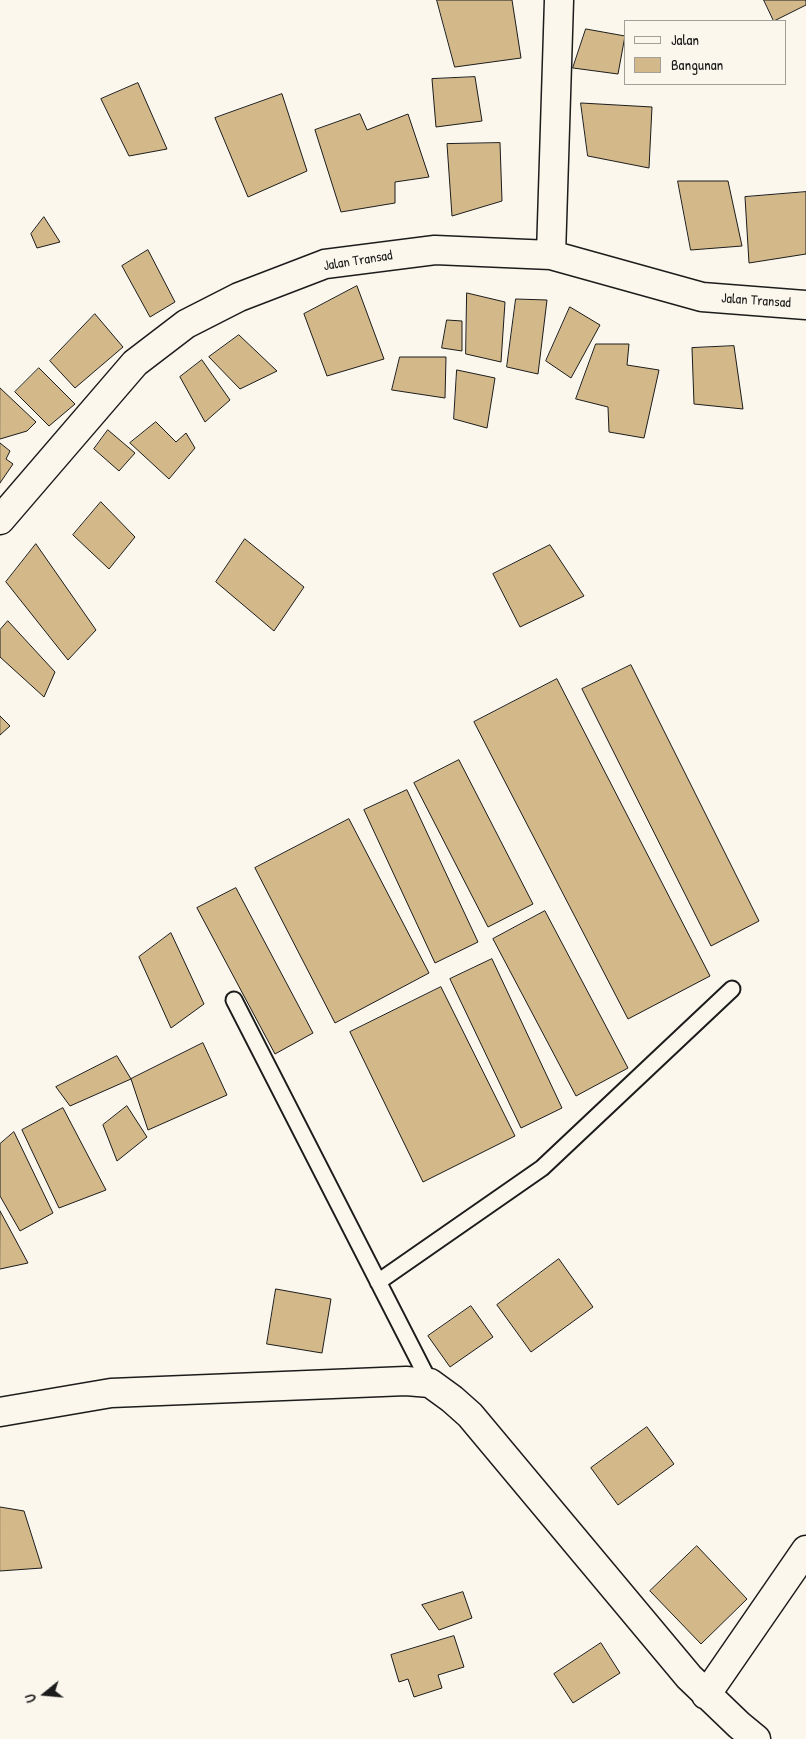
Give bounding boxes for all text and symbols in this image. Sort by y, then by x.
legend [624,20,786,85]
text: Jalan [671,29,699,50]
text: Bangunan [671,54,723,75]
street label: Jalan Transad [322,247,394,275]
street label: Jalan Transad [721,290,791,312]
north arrow [20,1669,70,1719]
text: U [20,1692,40,1705]

